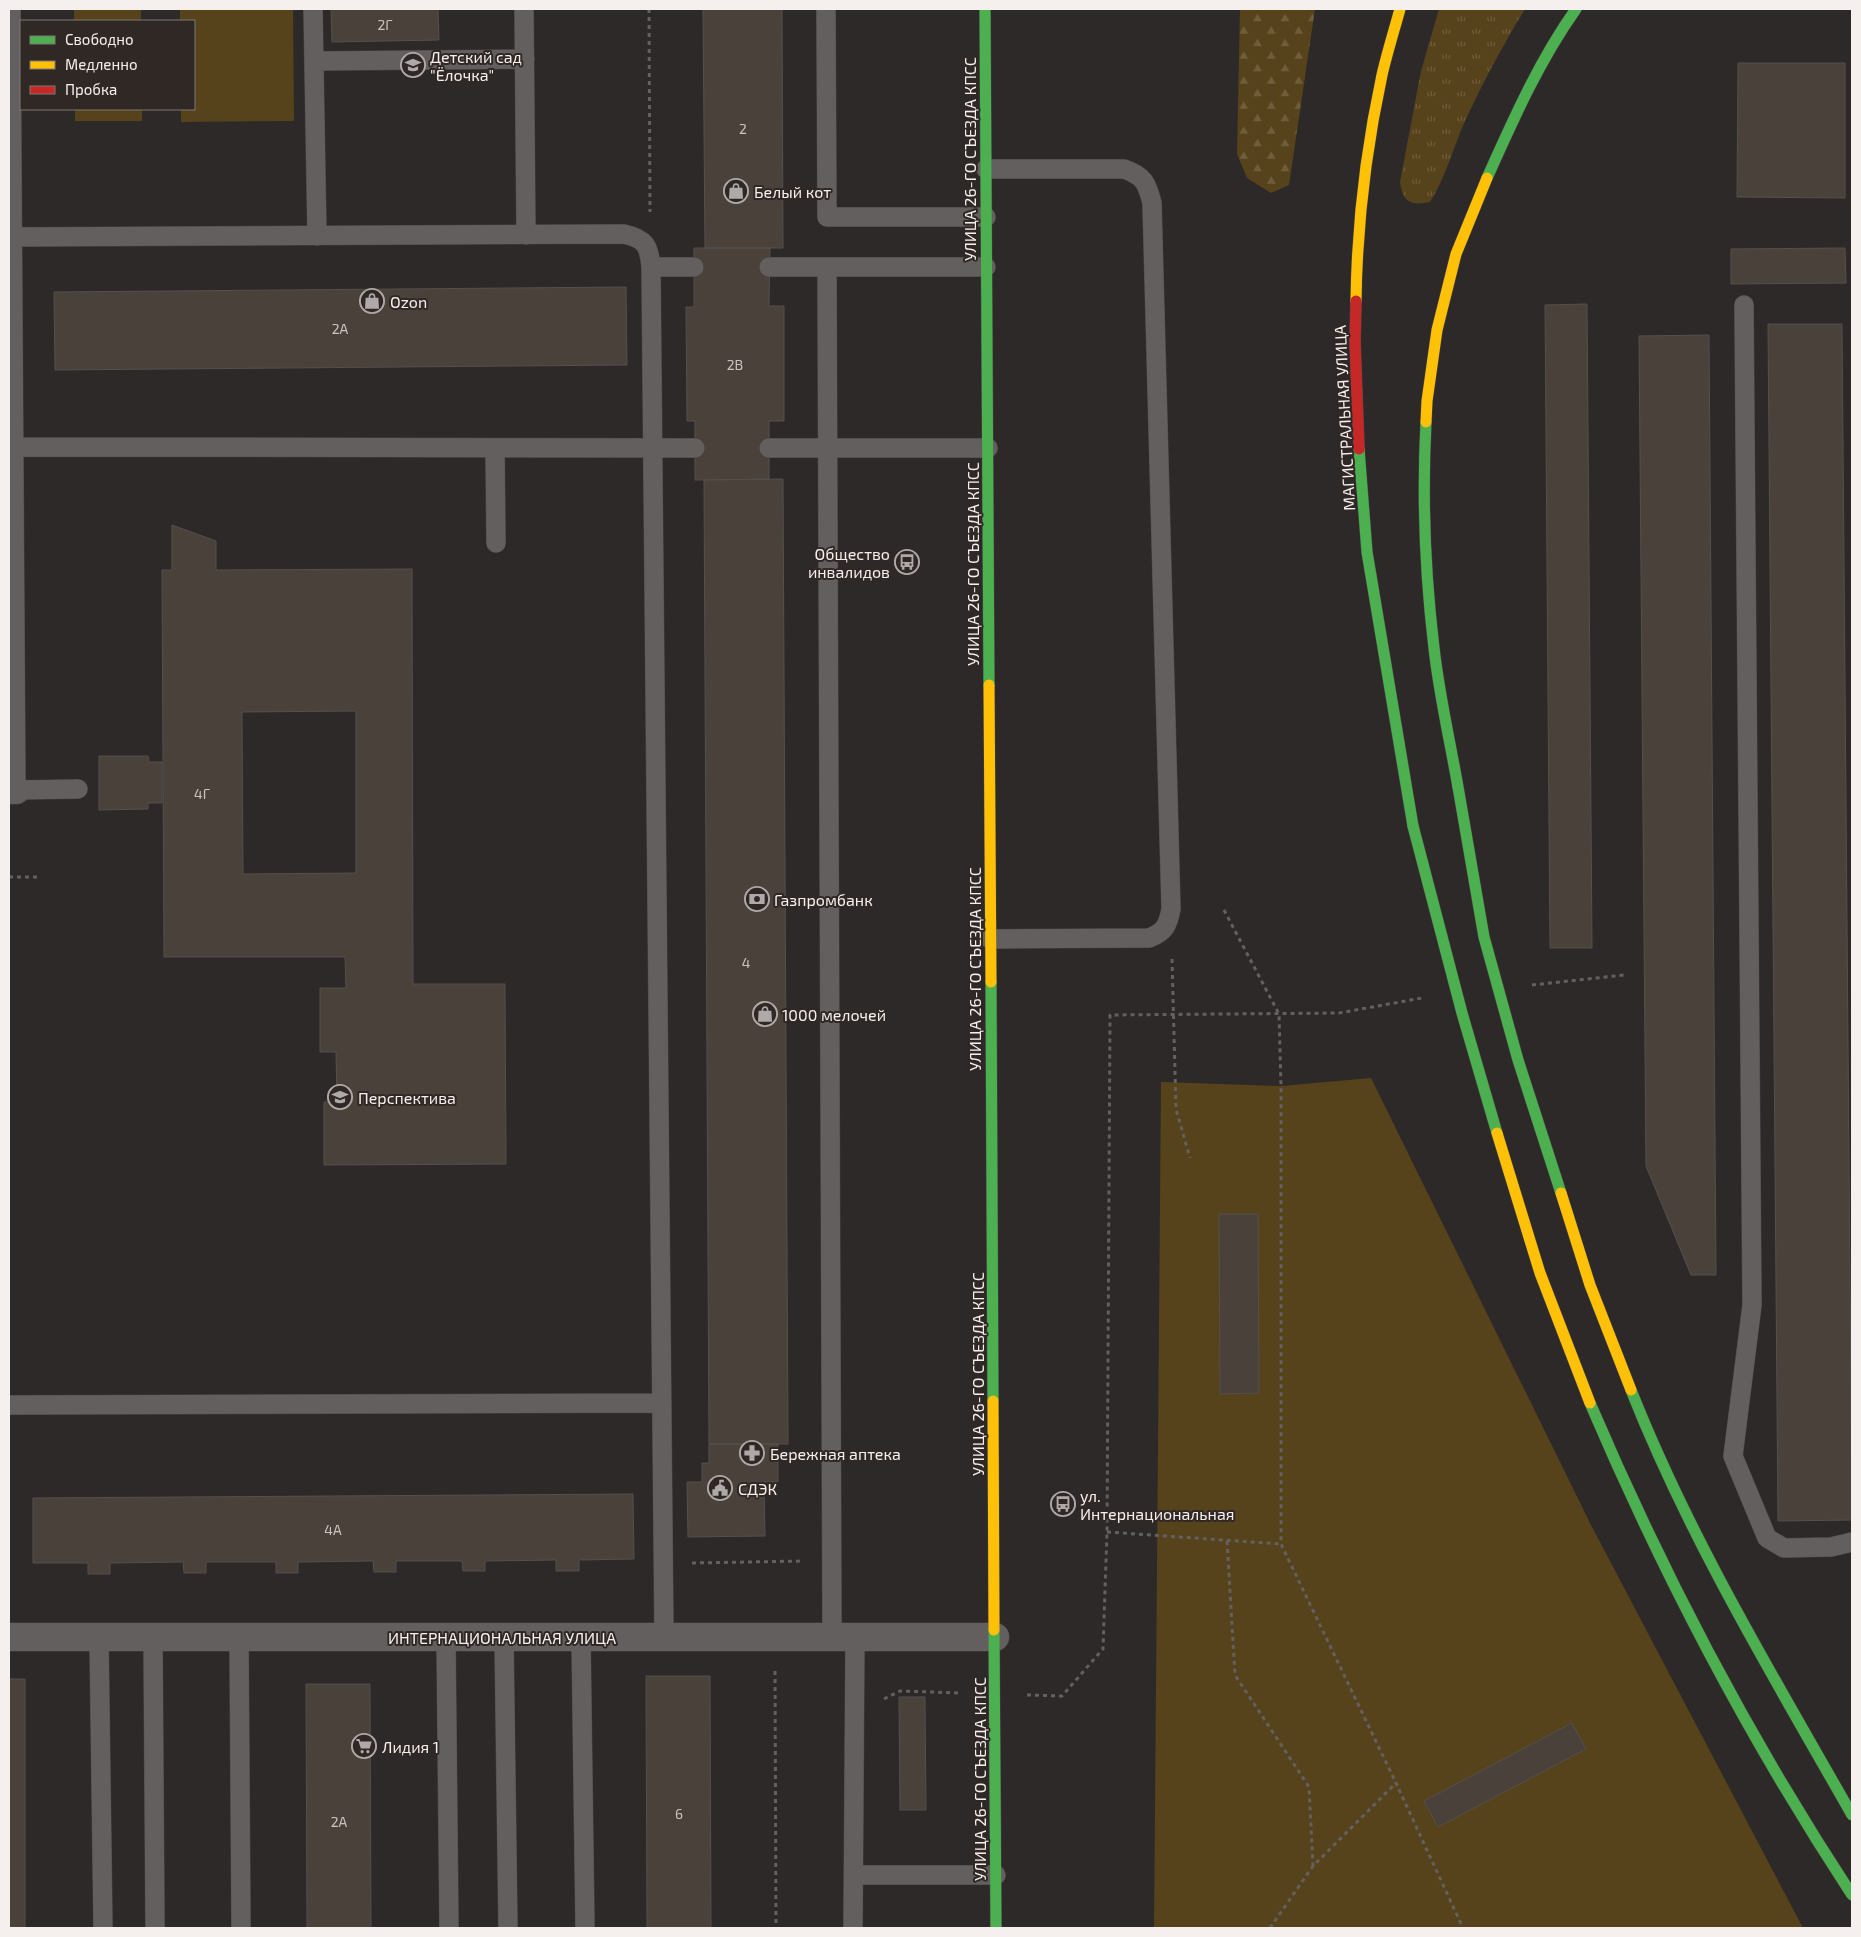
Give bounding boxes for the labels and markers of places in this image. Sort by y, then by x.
place label: Детский сад "Ёлочка" [430,47,522,84]
school or university icon: Детский сад "Ёлочка" [400,52,426,78]
shop icon: Белый кот [723,178,749,204]
place label: Белый кот [754,182,831,201]
shop icon: Ozon [359,288,385,314]
place label: Ozon [390,292,427,311]
place label: Общество инвалидов [808,544,890,581]
bus stop icon: Общество инвалидов [894,549,920,575]
bank icon: Газпромбанк [744,886,770,912]
place label: Газпромбанк [774,890,873,909]
shop icon: 1000 мелочей [752,1001,778,1027]
place label: 1000 мелочей [782,1005,886,1024]
school or university icon: Перспектива [327,1084,353,1110]
place label: Перспектива [358,1088,456,1107]
pharmacy icon: Бережная аптека [739,1440,765,1466]
place label: Бережная аптека [770,1444,901,1463]
public building icon: СДЭК [707,1475,733,1501]
place label: СДЭК [738,1479,777,1498]
place label: ул. Интернациональная [1080,1486,1234,1523]
bus stop icon: ул. Интернациональная [1050,1491,1076,1517]
supermarket icon: Лидия 1 [351,1733,377,1759]
place label: Лидия 1 [382,1737,439,1756]

